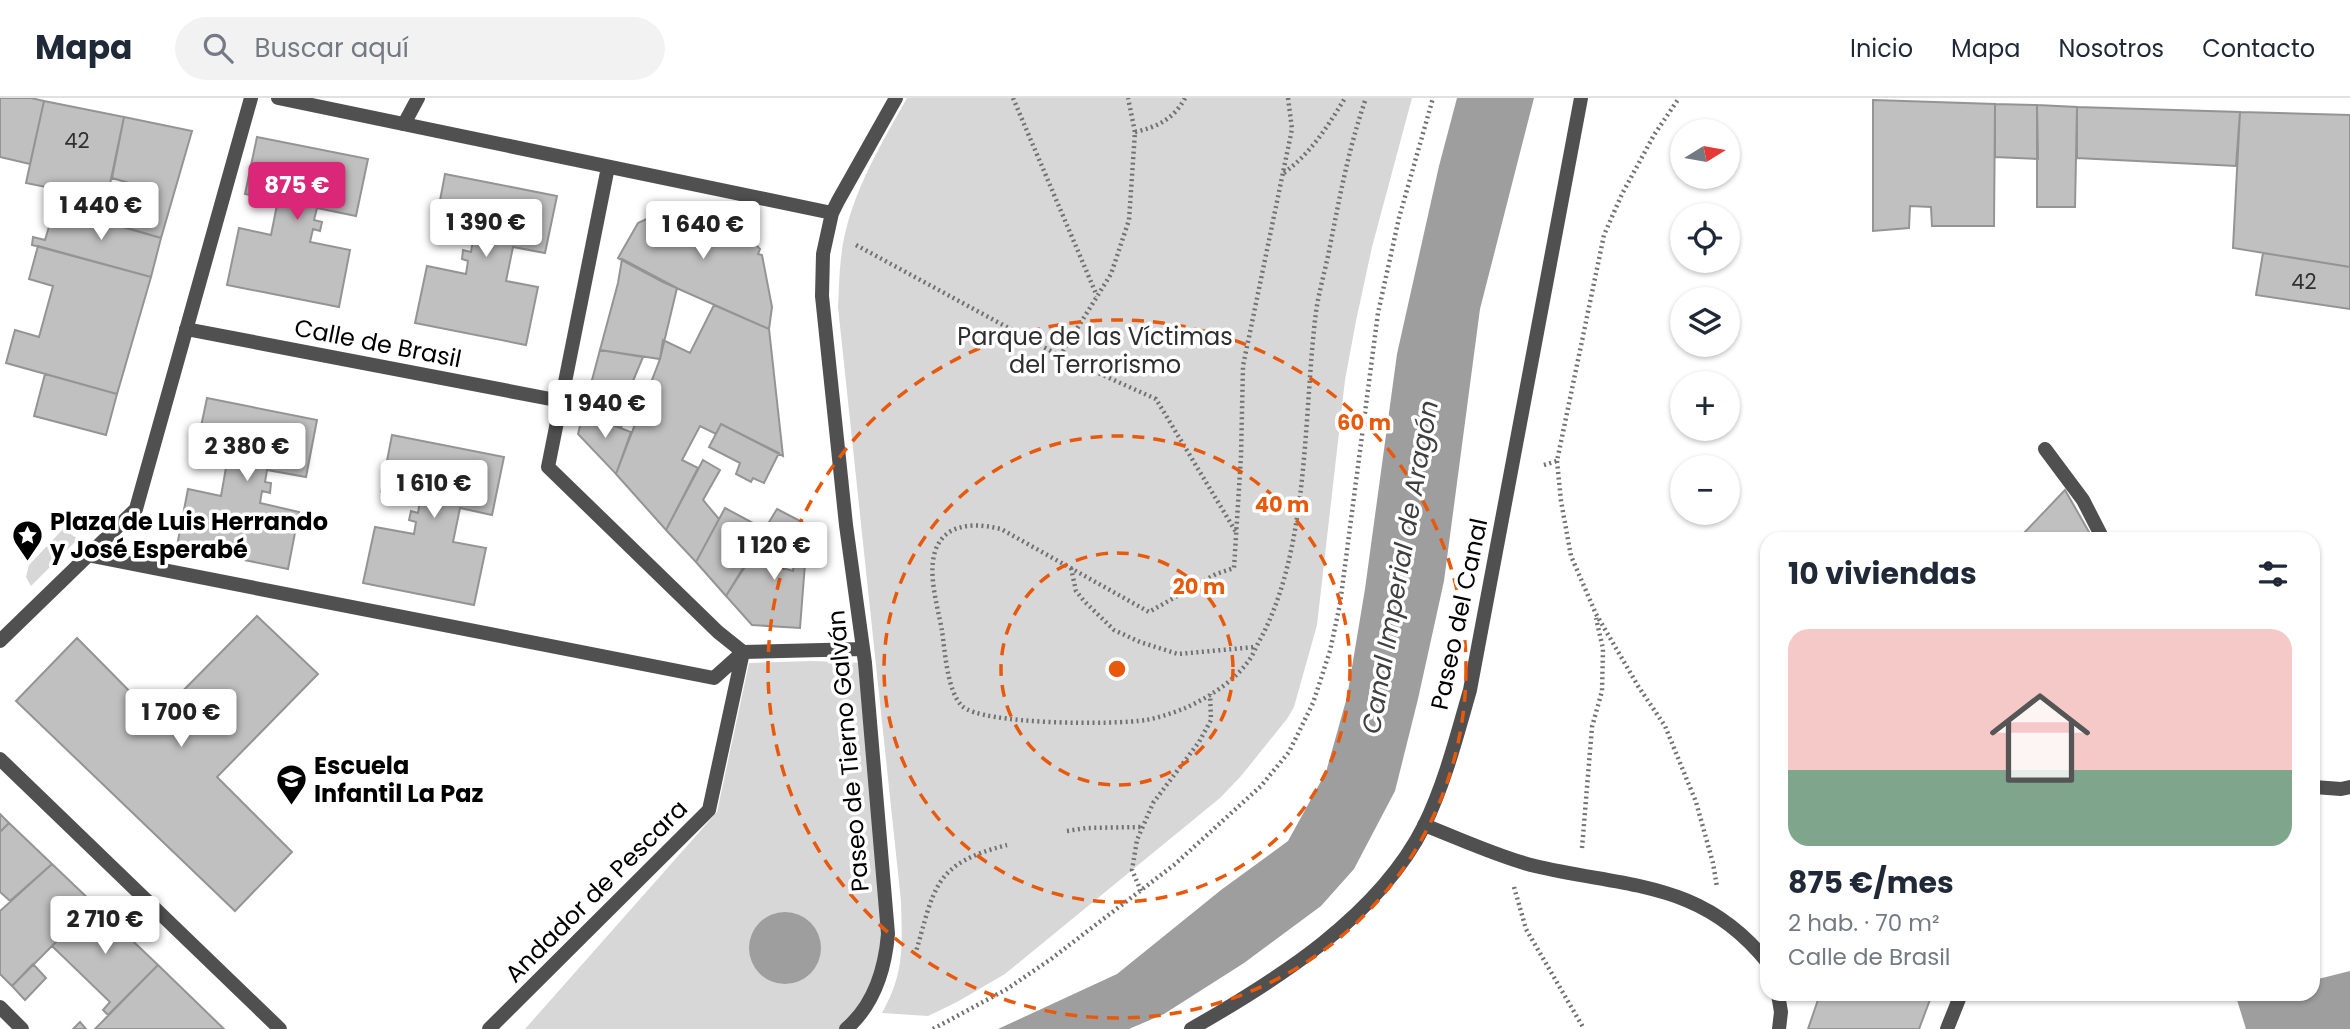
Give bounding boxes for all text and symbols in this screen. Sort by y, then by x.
search box [175,17,665,80]
text: Mapa [35,24,133,71]
icon: search [199,29,237,67]
text: Buscar aquí [255,30,409,66]
text: Inicio [1850,32,1913,65]
text: Mapa [1951,32,2020,65]
text: Nosotros [2058,32,2164,65]
text: Contacto [2202,32,2315,65]
north arrow [1670,119,1740,189]
map controls [1670,119,1740,525]
house number: 42 [64,126,90,155]
pin: 875 € [248,162,346,222]
text: 875 € [264,169,330,201]
pin: 1 440 € [36,183,166,242]
text: 1 440 € [60,189,142,221]
pin: 1 390 € [421,200,551,259]
pin: 1 640 € [638,202,768,261]
button: locate [1670,203,1740,273]
text: 1 390 € [446,206,526,238]
text: 1 640 € [662,208,744,240]
house number: 42 [2291,267,2317,296]
button: layers [1670,287,1740,357]
street label: Calle de Brasil [292,311,464,375]
park label: Parque de las Víctimas del Terrorismo [957,320,1233,381]
button: + [1670,371,1740,441]
pin: 1 940 € [540,380,670,440]
text: 1 940 € [564,387,646,419]
water label: Canal Imperial de Aragón [1353,398,1447,736]
text: 60 m [1337,408,1391,437]
pin: 2 380 € [182,424,312,483]
text: 2 380 € [204,430,290,462]
button: − [1670,455,1740,525]
pin: 1 610 € [369,460,499,520]
text: 1 610 € [396,467,472,499]
text: 40 m [1255,490,1309,519]
place label: Plaza de Luis Herrando y José Esperabé [49,505,328,566]
street label: Paseo del Canal [1423,515,1495,713]
place icon: Plaza de Luis Herrando y José Esperabé [10,518,44,562]
pin: 1 120 € [709,522,839,582]
text: 1 120 € [737,529,811,561]
text: 10 viviendas [1788,552,1977,595]
icon: filters [2254,555,2292,593]
text: 20 m [1173,572,1225,601]
street label: Paseo de Tierno Galván [819,609,877,893]
centre of rings [1105,657,1129,681]
icon: home [1977,675,2103,801]
pin: 1 700 € [116,690,246,749]
text: 1 700 € [141,696,221,728]
place label: Escuela Infantil La Paz [314,749,483,810]
school or university icon: Escuela Infantil La Paz [274,762,308,806]
street label: Andador de Pescara [497,792,695,990]
text: 875 €/mes [1788,861,1954,904]
pin: 2 710 € [40,896,170,956]
text: 2 710 € [66,903,144,935]
text: 2 hab. · 70 m² [1788,907,1940,939]
text: Calle de Brasil [1788,941,1951,973]

